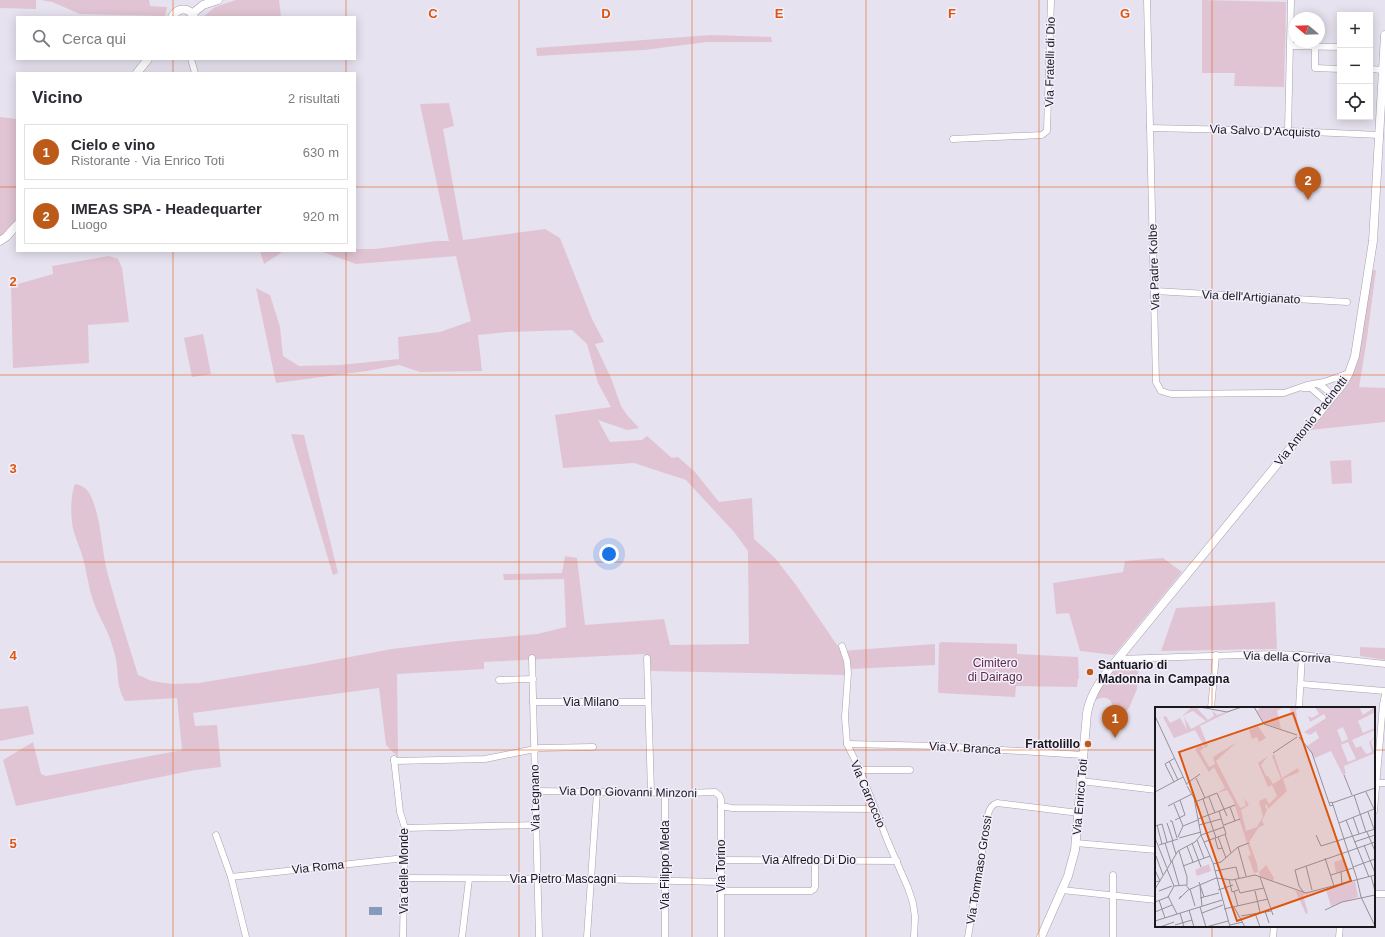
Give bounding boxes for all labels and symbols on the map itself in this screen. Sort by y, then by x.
text: C [428,6,438,21]
text: D [601,6,611,21]
text: E [775,6,784,21]
text: F [948,6,956,21]
text: G [1120,6,1130,21]
north arrow [1289,12,1325,48]
street label: Via Fratelli di Dio [1042,16,1058,107]
street label: Via Salvo D'Acquisto [1209,122,1321,140]
pin: 2 [1295,167,1321,200]
street label: Via Padre Kolbe [1145,223,1163,310]
text: 2 [9,274,17,289]
street label: Via dell'Artigianato [1201,287,1301,307]
street label: Via Antonio Pacinotti [1272,373,1350,469]
text: 3 [9,461,17,476]
your location [599,544,619,564]
text: 4 [9,648,17,663]
street label: Via della Corriva [1243,648,1331,666]
park label: Cimitero di Dairago [968,656,1023,684]
place label: Santuario di Madonna in Campagna [1098,658,1230,686]
marker: Santuario di Madonna in Campagna [1085,667,1095,677]
street label: Via Milano [563,695,619,709]
pin: 1 [1102,705,1128,738]
inset map [1155,707,1375,927]
place label: Frattolillo [1025,737,1080,751]
street label: Via V. Branca [929,739,1002,757]
marker: Frattolillo [1083,739,1093,749]
street label: Via Carroccio [848,758,889,830]
street label: Via Enrico Toti [1070,758,1090,836]
street label: Via Legnano [527,764,543,832]
street label: Via Don Giovanni Minzoni [559,784,697,800]
street label: Via Tommaso Grossi [963,814,995,926]
street label: Via Filippo Meda [658,820,672,910]
street label: Via delle Monde [397,828,411,914]
text: 5 [9,836,17,851]
street label: Via Torino [714,839,728,892]
street label: Via Alfredo Di Dio [762,853,856,867]
street label: Via Roma [291,857,345,877]
street label: Via Pietro Mascagni [510,872,616,886]

